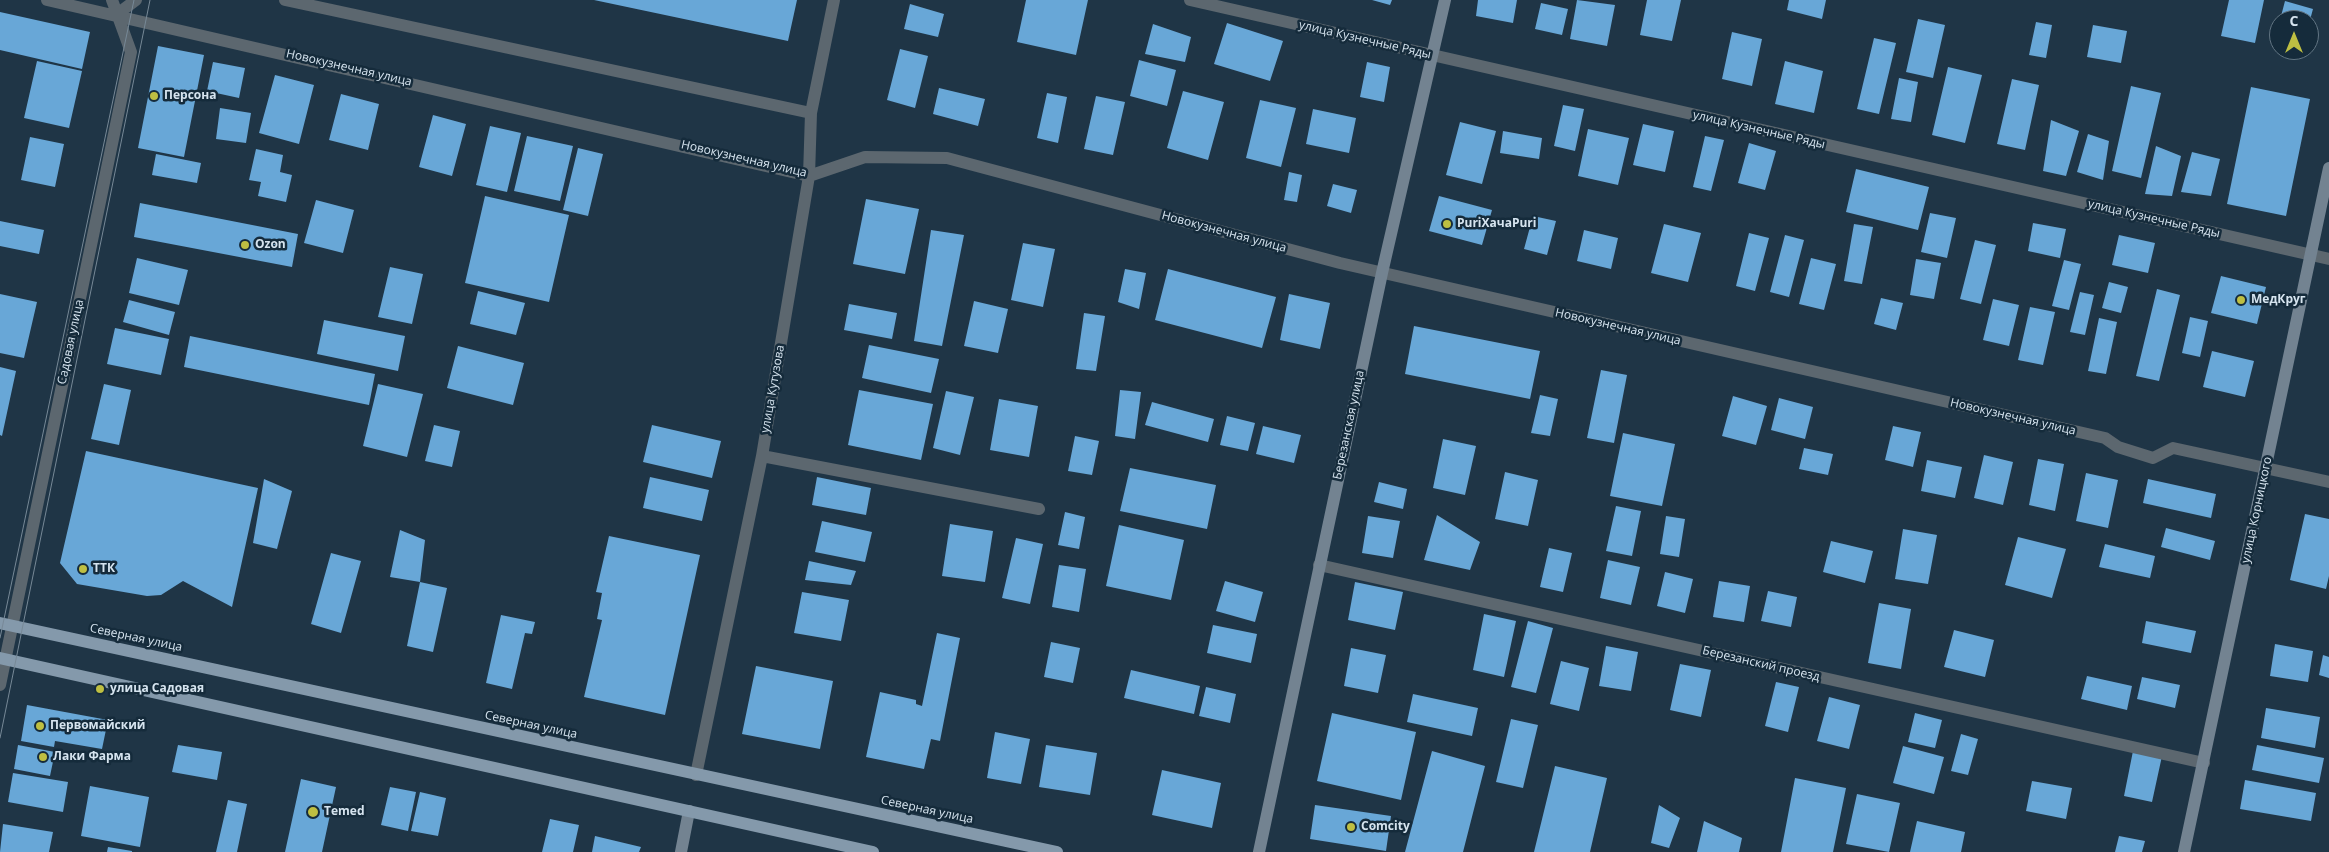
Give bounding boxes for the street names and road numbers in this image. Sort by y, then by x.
street label: улица Кузнечные Ряды [1298,18,1432,62]
street label: Новокузнечная улица [285,47,413,89]
street label: улица Кузнечные Ряды [1692,108,1826,152]
street label: Новокузнечная улица [680,138,808,180]
street label: улица Кузнечные Ряды [2087,197,2221,241]
street label: Новокузнечная улица [1160,208,1288,256]
street label: Садовая улица [55,298,87,386]
street label: Новокузнечная улица [1554,306,1682,348]
street label: улица Кутузова [758,344,788,434]
street label: Березанская улица [1330,369,1368,481]
street label: Новокузнечная улица [1949,396,2077,438]
street label: улица Корницкого [2239,456,2275,564]
street label: Северная улица [89,621,183,655]
street label: Березанский проезд [1701,643,1821,685]
street label: Северная улица [484,708,578,742]
street label: Северная улица [880,793,974,827]

